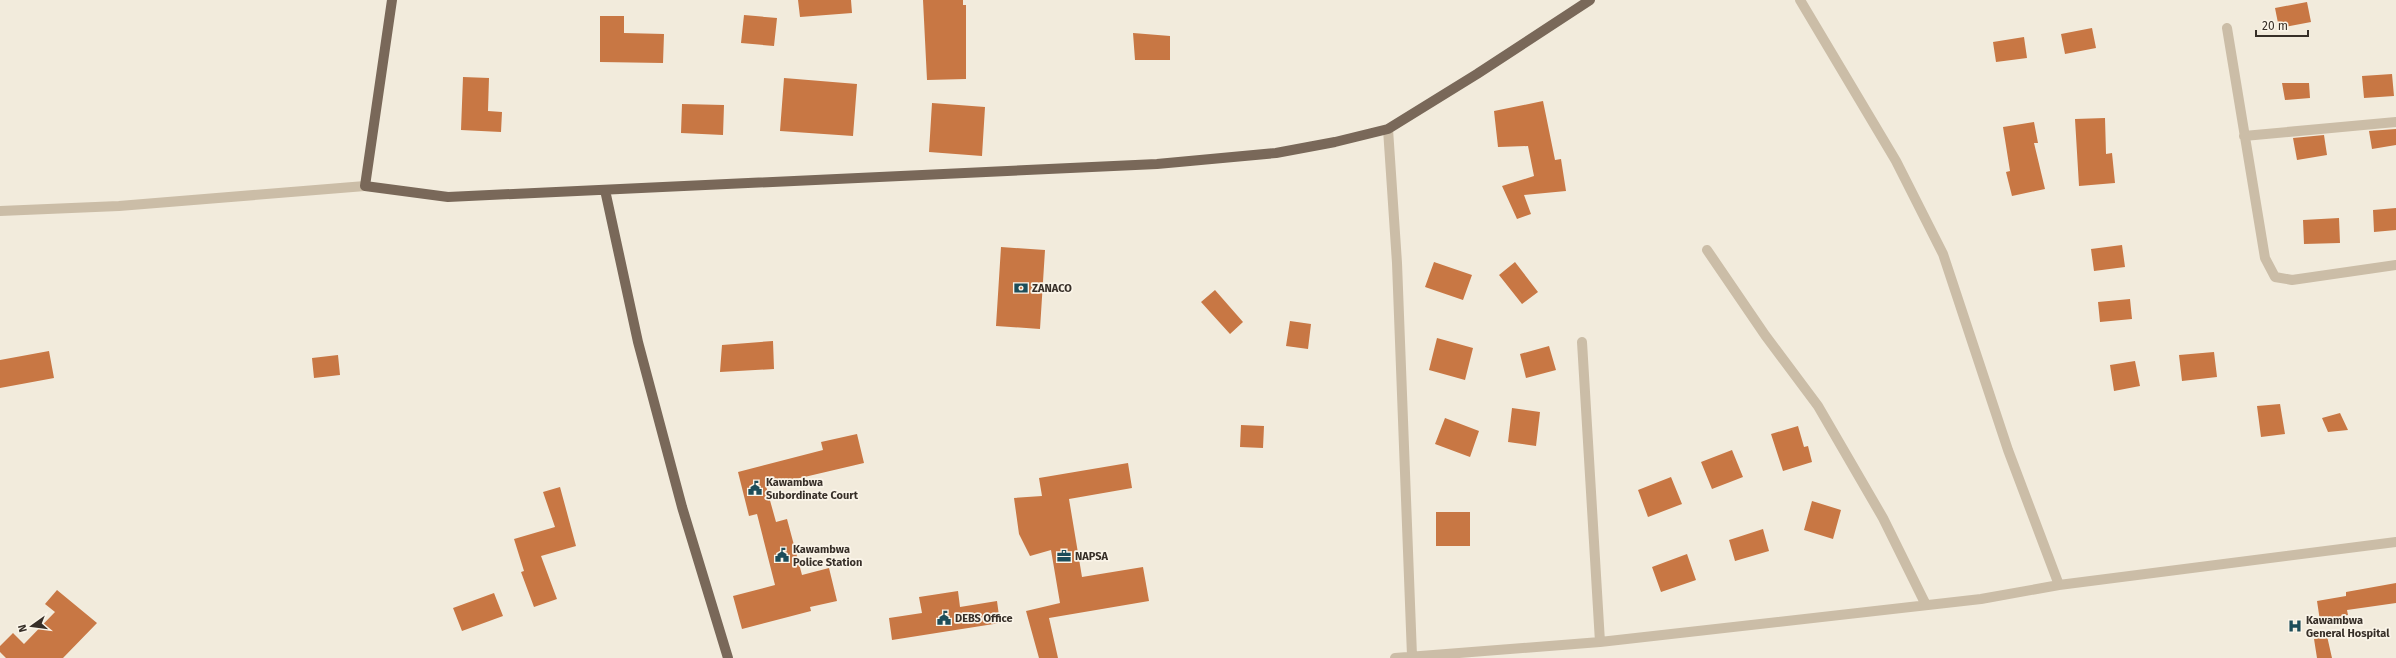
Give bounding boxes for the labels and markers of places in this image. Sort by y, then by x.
bank icon: ZANACO [1013,280,1029,296]
place label: ZANACO [1032,282,1072,295]
place label: Kawambwa Subordinate Court [766,476,859,502]
public building icon: Kawambwa Subordinate Court [747,480,763,496]
place label: Kawambwa Police Station [793,543,862,569]
public building icon: Kawambwa Police Station [774,547,790,563]
office icon: NAPSA [1056,548,1072,564]
place label: NAPSA [1075,550,1108,563]
public building icon: DEBS Office [936,610,952,626]
place label: DEBS Office [955,612,1013,625]
place label: Kawambwa General Hospital [2306,614,2390,640]
hospital icon: Kawambwa General Hospital [2287,618,2303,634]

